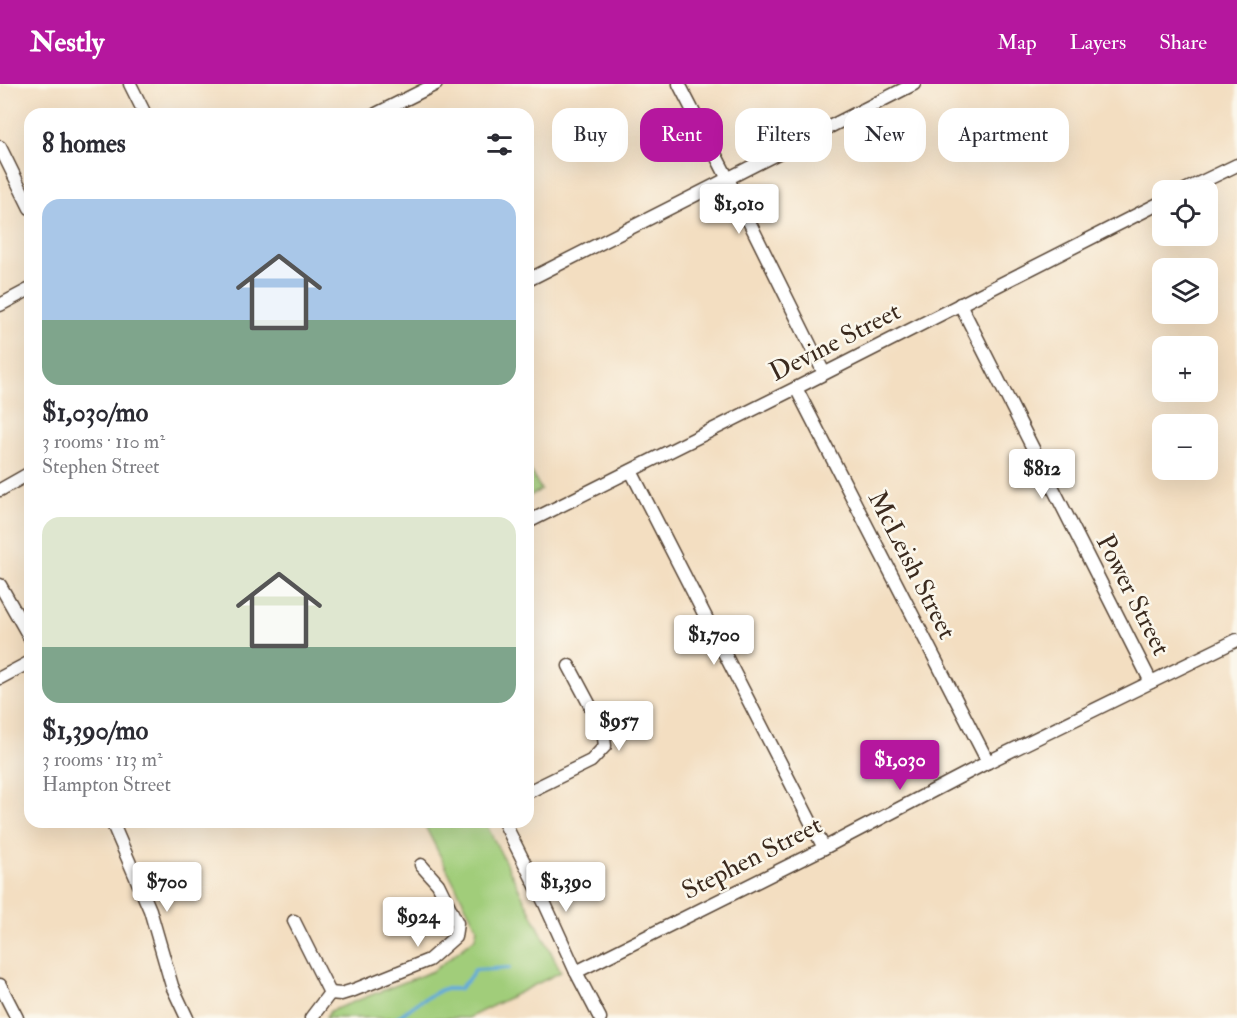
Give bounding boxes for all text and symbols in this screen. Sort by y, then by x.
text: Nestly [30,25,104,60]
text: Map [997,29,1037,56]
text: Layers [1070,29,1126,56]
text: Share [1159,29,1207,56]
chip: Buy [552,108,628,162]
chip: Rent [640,108,723,162]
chip: Filters [735,108,832,162]
chip: New [844,108,926,162]
chip: Apartment [938,108,1069,162]
text: 8 homes [42,128,126,160]
icon: filters [483,128,516,161]
map controls [1152,180,1218,480]
button: locate [1152,180,1218,246]
pin: $1,010 [690,184,788,235]
text: $1,010 [714,191,764,216]
icon: home [225,238,333,346]
button: layers [1152,258,1218,324]
street label: Devine Street [764,295,906,389]
button: + [1152,336,1218,402]
text: $1,030/mo [42,397,148,429]
button: − [1152,414,1218,480]
text: 3 rooms · 110 m² [42,429,165,454]
pin: $812 [1006,449,1078,500]
text: Stephen Street [42,454,160,479]
text: $812 [1023,456,1061,481]
street label: McLeish Street [861,485,963,645]
street label: Power Street [1089,529,1177,661]
icon: home [225,556,333,664]
pin: $1,700 [665,615,763,666]
text: $1,700 [688,622,740,647]
pin: $957 [583,701,655,752]
text: $957 [599,708,639,733]
text: $1,390/mo [42,715,148,747]
pin: $1,030 [851,740,949,791]
text: 3 rooms · 113 m² [42,747,163,772]
text: $1,030 [874,747,926,772]
text: Hampton Street [42,772,171,797]
street label: Stephen Street [677,809,828,908]
pin: $700 [131,862,203,913]
pin: $1,390 [517,862,615,913]
text: $700 [147,869,187,894]
text: $1,390 [540,869,592,894]
pin: $924 [382,897,454,948]
text: $924 [397,904,439,929]

